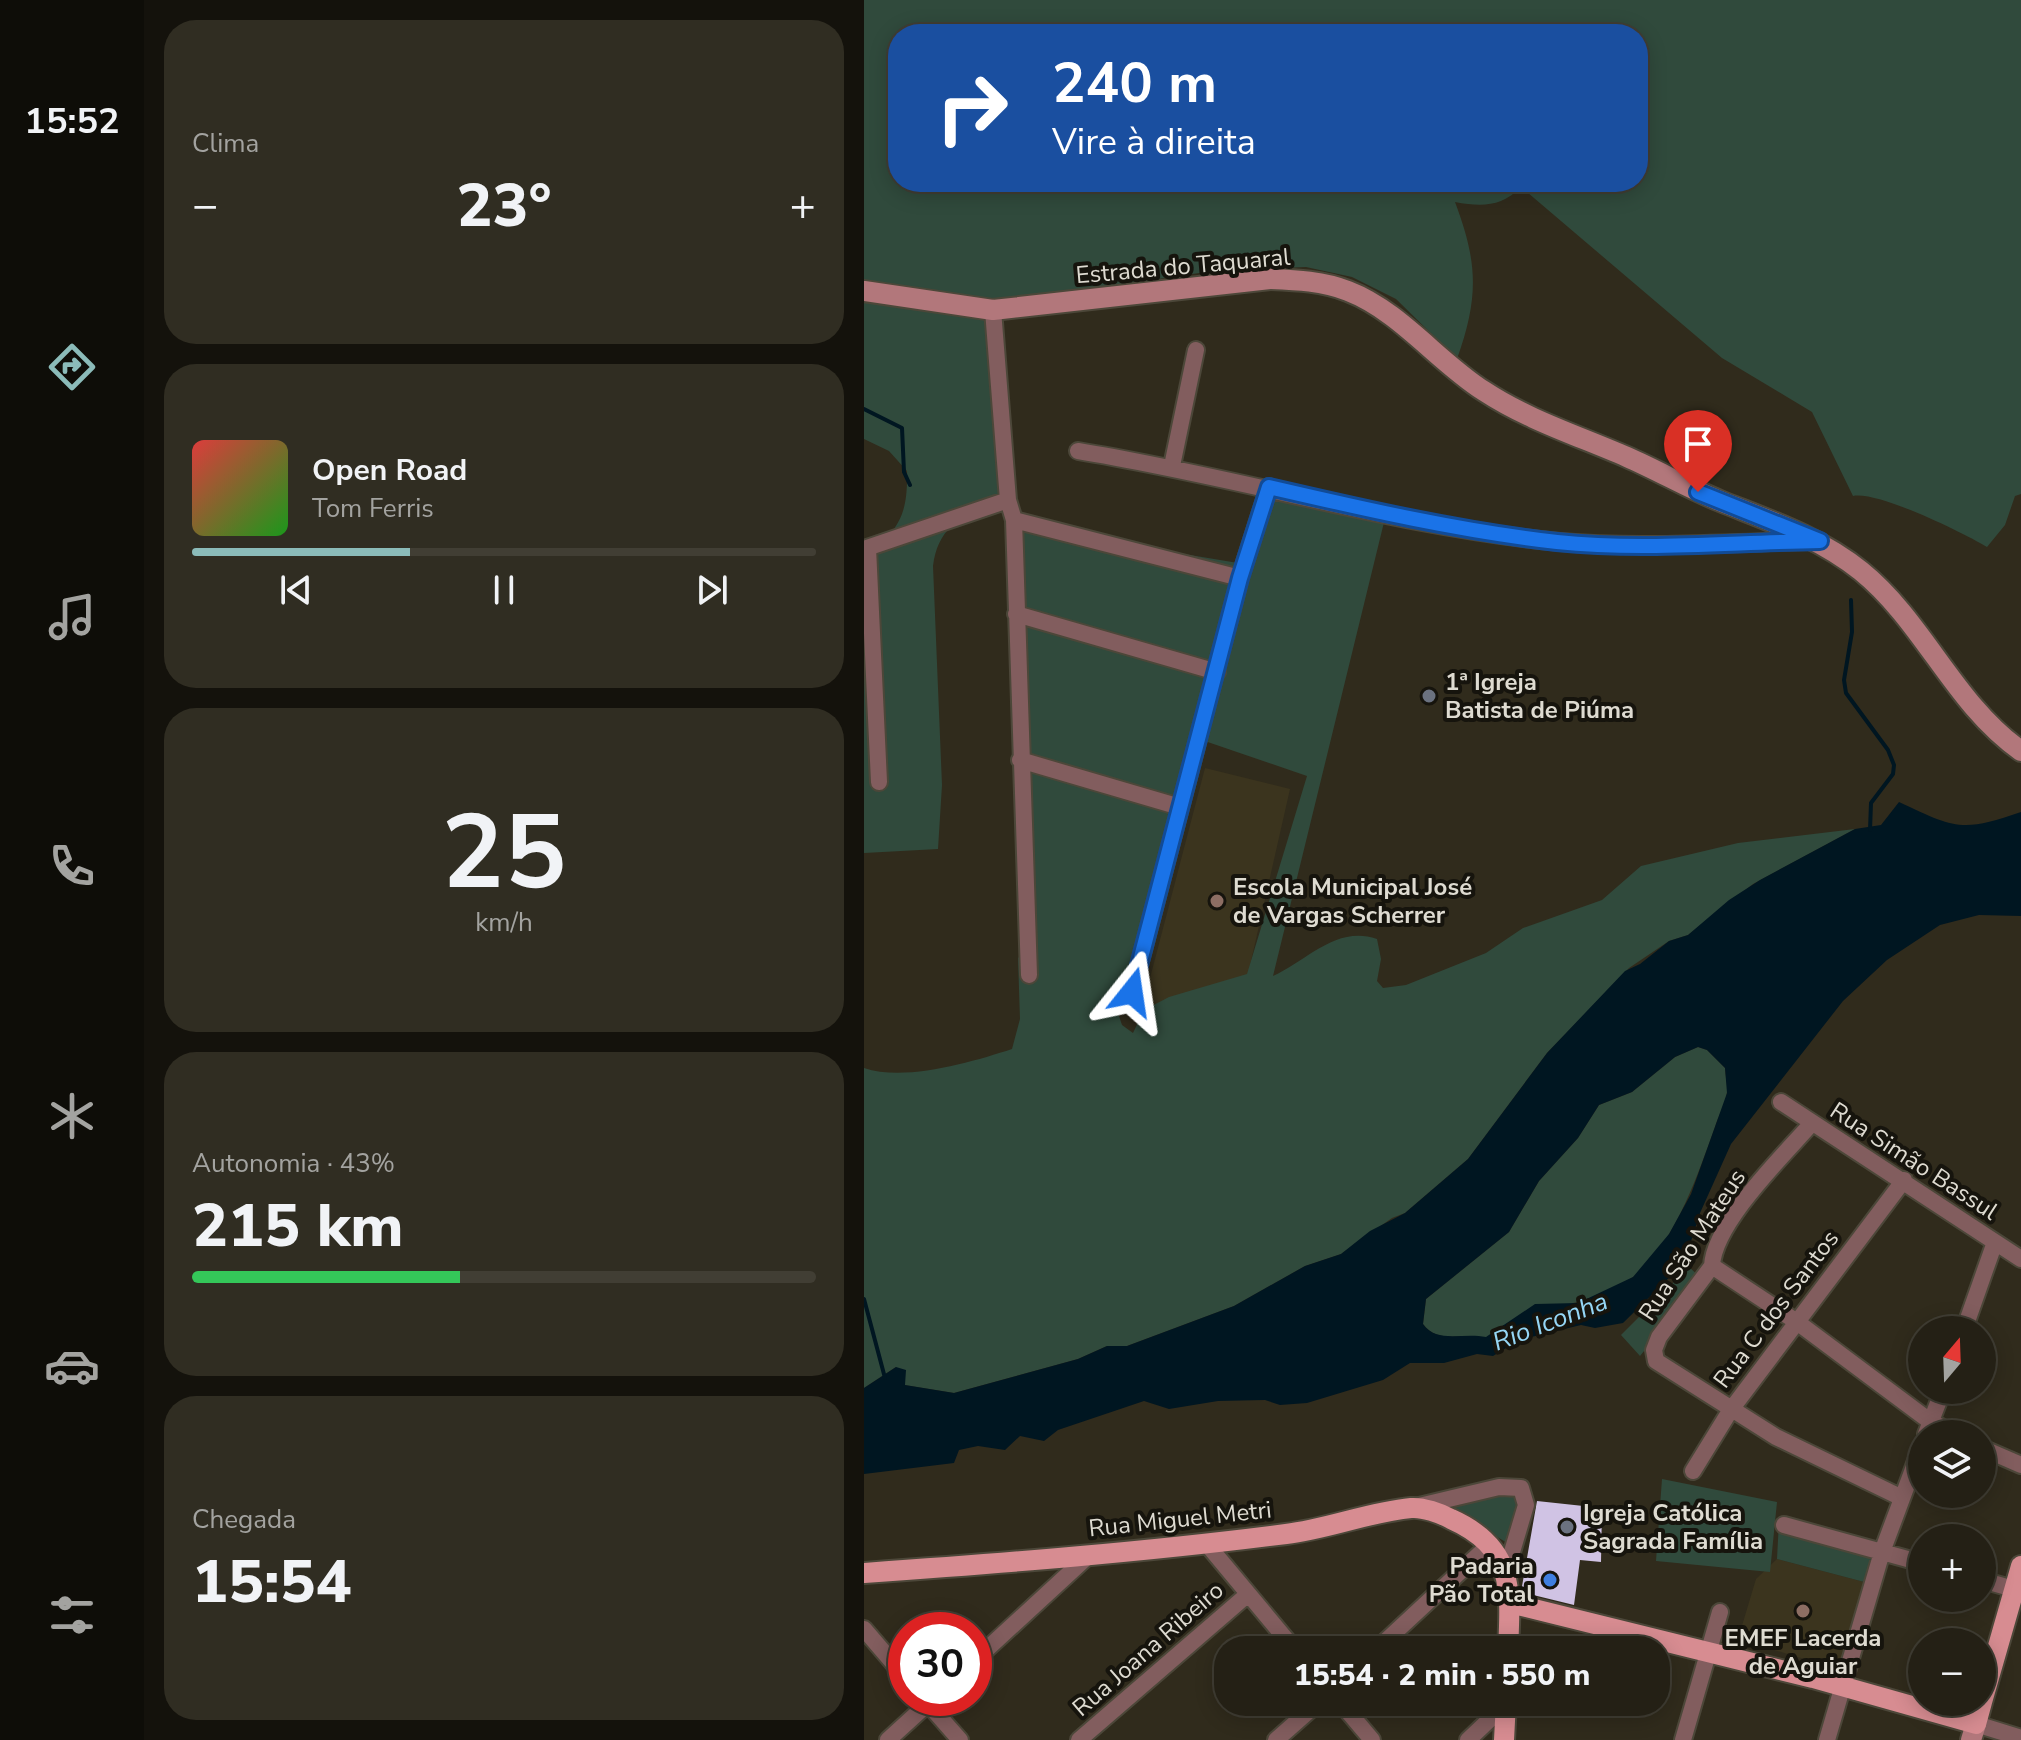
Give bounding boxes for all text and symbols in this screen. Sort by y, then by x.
text: 240 m [1052,45,1217,122]
icon: right [920,56,1024,160]
text: 15:52 [24,97,120,146]
text: Vire à direita [1052,118,1256,167]
text: Clima [192,126,259,161]
text: 23° [456,165,552,247]
text: − [192,176,218,236]
text: + [790,176,816,236]
street label: Estrada do Taquaral [1075,241,1291,291]
icon: directions [44,339,100,395]
pin [1664,410,1732,492]
icon: arrive [1676,422,1720,466]
text: Open Road [312,450,467,491]
text: Tom Ferris [312,491,434,526]
icon: previous [274,568,318,612]
icon: pause [482,568,526,612]
icon: next [690,568,734,612]
icon: music [44,589,100,645]
place label: 1ª Igreja Batista de Piúma [1445,666,1634,726]
marker: 1ª Igreja Batista de Piúma [1420,687,1438,705]
text: 25 [442,782,566,924]
icon: phone [44,838,100,894]
place label: Escola Municipal José de Vargas Scherrer [1233,871,1472,931]
marker: Escola Municipal José de Vargas Scherrer [1208,892,1226,910]
text: km/h [475,905,533,940]
position arrow [1090,950,1174,1034]
icon: climate [44,1088,100,1144]
street label: Rua Simão Bassul [1824,1095,2004,1227]
text: Autonomia · 43% [192,1146,395,1181]
street label: Rua São Mateus [1631,1163,1753,1327]
text: 215 km [192,1185,404,1267]
street label: Rua C dos Santos [1706,1223,1846,1395]
water label: Rio Iconha [1488,1283,1613,1359]
north arrow [1908,1316,1996,1404]
map controls [1908,1316,1996,1716]
icon: car [44,1338,100,1394]
button: layers [1908,1420,1996,1508]
street label: Rua Miguel Metri [1087,1493,1273,1545]
place label: Igreja Católica Sagrada Família [1583,1497,1763,1557]
text: Chegada [192,1502,296,1537]
marker: Igreja Católica Sagrada Família [1558,1518,1576,1536]
button: + [1908,1524,1996,1612]
text: 15:54 [192,1541,352,1623]
place label: Padaria Pão Total [1429,1550,1534,1610]
marker: Padaria Pão Total [1541,1571,1559,1589]
street label: Rua Joana Ribeiro [1066,1574,1230,1724]
icon: filters [44,1587,100,1643]
marker: EMEF Lacerda de Aguiar [1794,1602,1812,1620]
speed limit sign: 30 [888,1612,992,1716]
place label: EMEF Lacerda de Aguiar [1725,1622,1881,1682]
button: − [1908,1628,1996,1716]
text: 15:54 · 2 min · 550 m [1294,1655,1590,1696]

